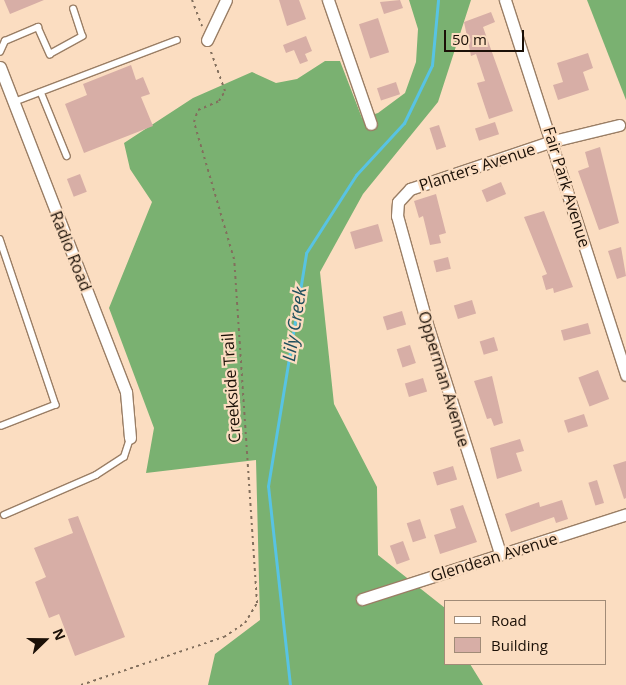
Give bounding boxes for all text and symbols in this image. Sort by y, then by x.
scale bar [446,20,526,52]
text: 50 m [452,29,487,49]
street label: Fair Park Avenue [540,124,594,250]
street label: Planters Avenue [416,139,538,195]
street label: Radio Road [46,208,96,294]
water label: Lily Creek [277,285,311,363]
street label: Opperman Avenue [414,309,474,449]
street label: Creekside Trail [218,333,244,443]
street label: Glendean Avenue [428,529,560,585]
legend [444,600,606,665]
text: Road [491,610,527,630]
north arrow [20,615,70,665]
text: N [48,625,70,643]
text: Building [491,635,548,655]

